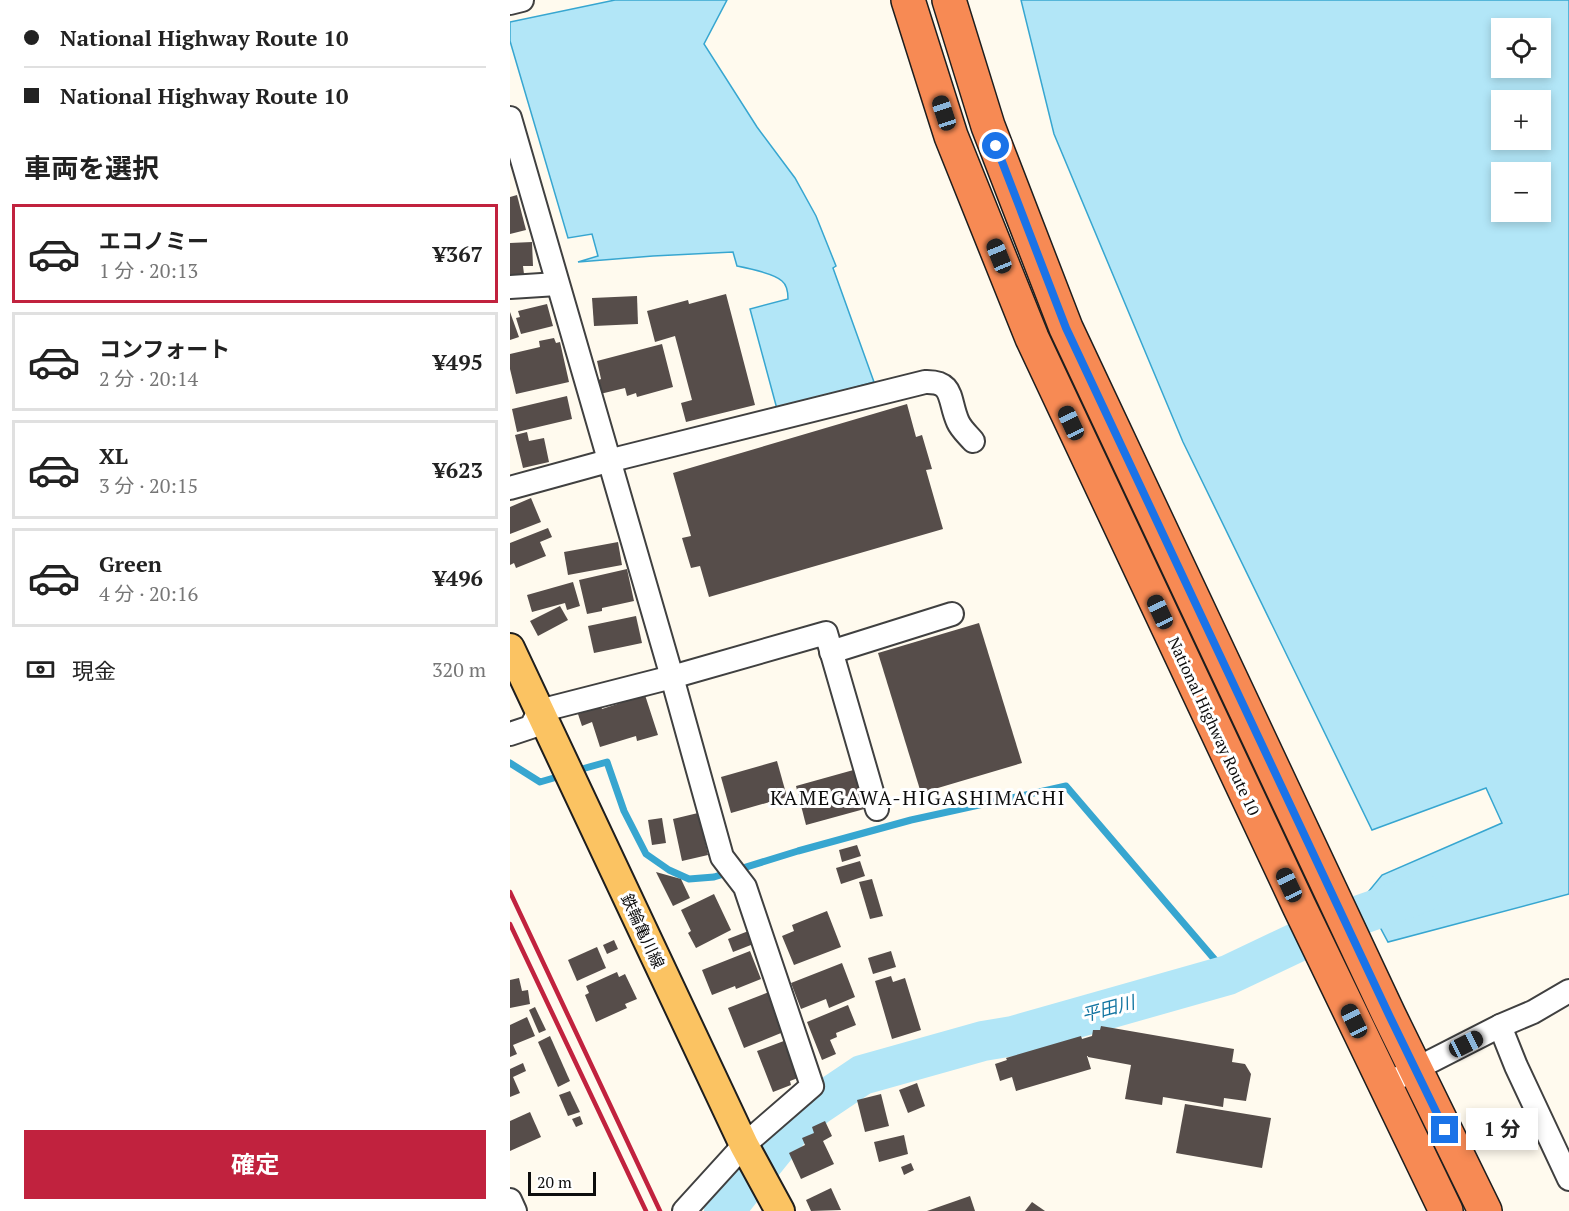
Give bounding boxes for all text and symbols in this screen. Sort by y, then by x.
map controls [1491,18,1551,222]
button: locate [1491,18,1551,78]
text: National Highway Route 10 [60,23,348,52]
text: National Highway Route 10 [60,81,348,110]
button: + [1491,90,1551,150]
car [930,93,958,133]
route start [982,132,1009,159]
text: 車両を選択 [24,150,159,186]
button: − [1491,162,1551,222]
text: エコノミー [99,226,209,255]
icon: car [27,227,81,281]
car [984,236,1014,276]
text: ¥367 [433,239,483,268]
text: 1 分 · 20:13 [99,257,198,284]
text: コンフォート [99,334,230,363]
icon: car [27,335,81,389]
text: ¥495 [433,347,483,376]
text: 2 分 · 20:14 [99,365,198,392]
car [1055,403,1087,443]
text: XL [99,441,128,470]
icon: car [27,443,81,497]
text: ¥623 [433,455,483,484]
text: 3 分 · 20:15 [99,472,198,499]
text: Green [99,549,162,578]
icon: car [27,551,81,605]
text: ¥496 [433,563,483,592]
text: 4 分 · 20:16 [99,580,198,607]
car [1144,592,1176,632]
street label: National Highway Route 10 [1163,633,1265,819]
icon: cash [24,653,57,686]
text: 現金 [72,656,116,685]
text: 320 m [432,656,486,683]
district label: KAMEGAWA-HIGASHIMACHI [770,784,1066,811]
car [1273,865,1305,905]
street label: 鉄輪亀川線 [616,890,670,972]
water label: 平田川 [1079,989,1139,1027]
car [1338,1001,1370,1041]
car [1446,1028,1486,1060]
callout: 1 分 [1466,1109,1538,1151]
text: 1 分 [1484,1115,1520,1142]
route end [1431,1116,1458,1143]
button: 確定 [24,1130,486,1199]
scale bar [528,1169,596,1196]
text: 20 m [537,1171,572,1193]

